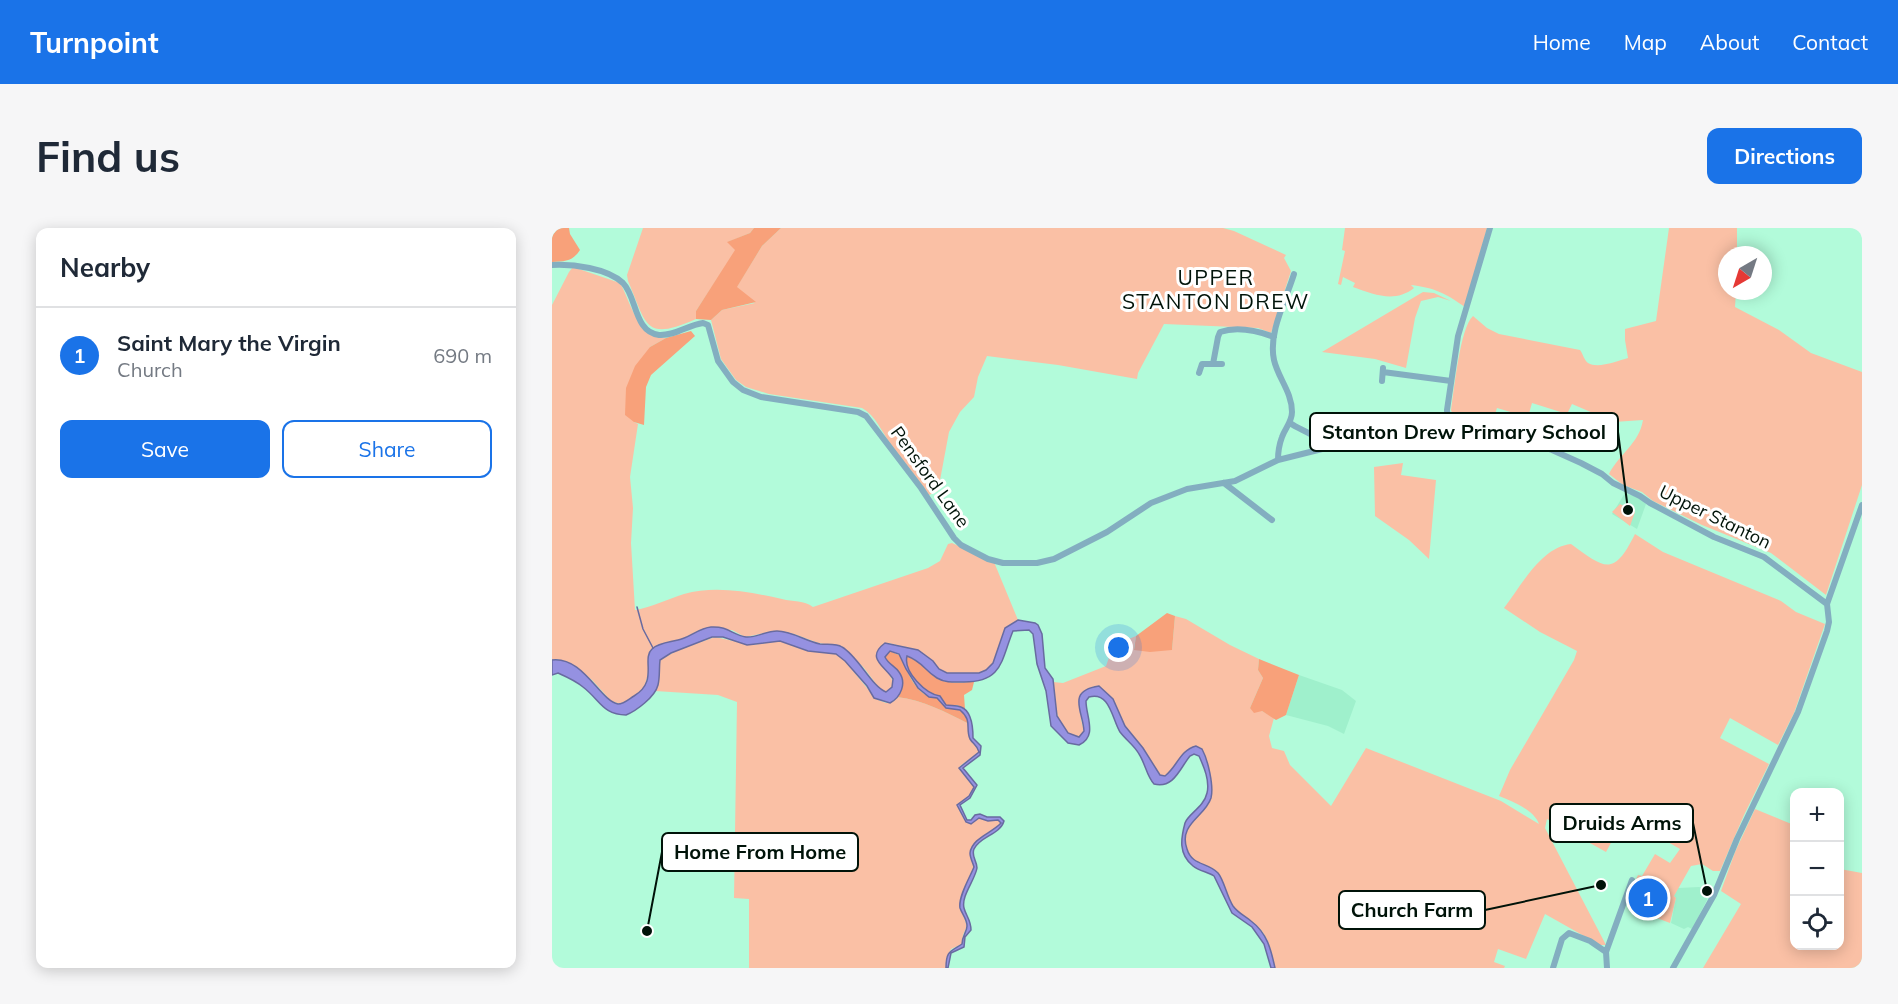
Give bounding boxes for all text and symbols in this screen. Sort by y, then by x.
text: Turnpoint [30,25,159,60]
text: Home [1533,29,1591,55]
text: Map [1624,29,1667,55]
text: About [1700,29,1759,55]
text: Contact [1792,29,1868,55]
button: Directions [1707,128,1862,184]
text: Find us [36,130,180,183]
north arrow [1718,246,1772,300]
text: Nearby [60,251,150,284]
district label: UPPER STANTON DREW [1122,264,1310,314]
text: Saint Mary the Virgin [117,329,341,357]
text: 1 [74,343,86,368]
text: 690 m [433,343,492,368]
text: Church [117,357,183,382]
callout: Stanton Drew Primary School [1310,413,1618,451]
text: Stanton Drew Primary School [1322,419,1606,444]
button: Save [60,420,270,478]
button: Share [282,420,492,478]
street label: Pensford Lane [886,422,975,532]
street label: Upper Stanton [1656,480,1775,554]
your location [1104,633,1133,662]
map controls [1790,788,1844,950]
button: + [1790,788,1844,842]
callout: Druids Arms [1550,804,1693,842]
text: Druids Arms [1563,810,1682,835]
callout: Home From Home [662,833,858,871]
text: Home From Home [674,839,846,864]
button: − [1790,842,1844,896]
pin: 1 [1628,876,1668,920]
callout: Church Farm [1339,891,1485,929]
button: locate [1790,896,1844,950]
text: Church Farm [1351,897,1473,922]

